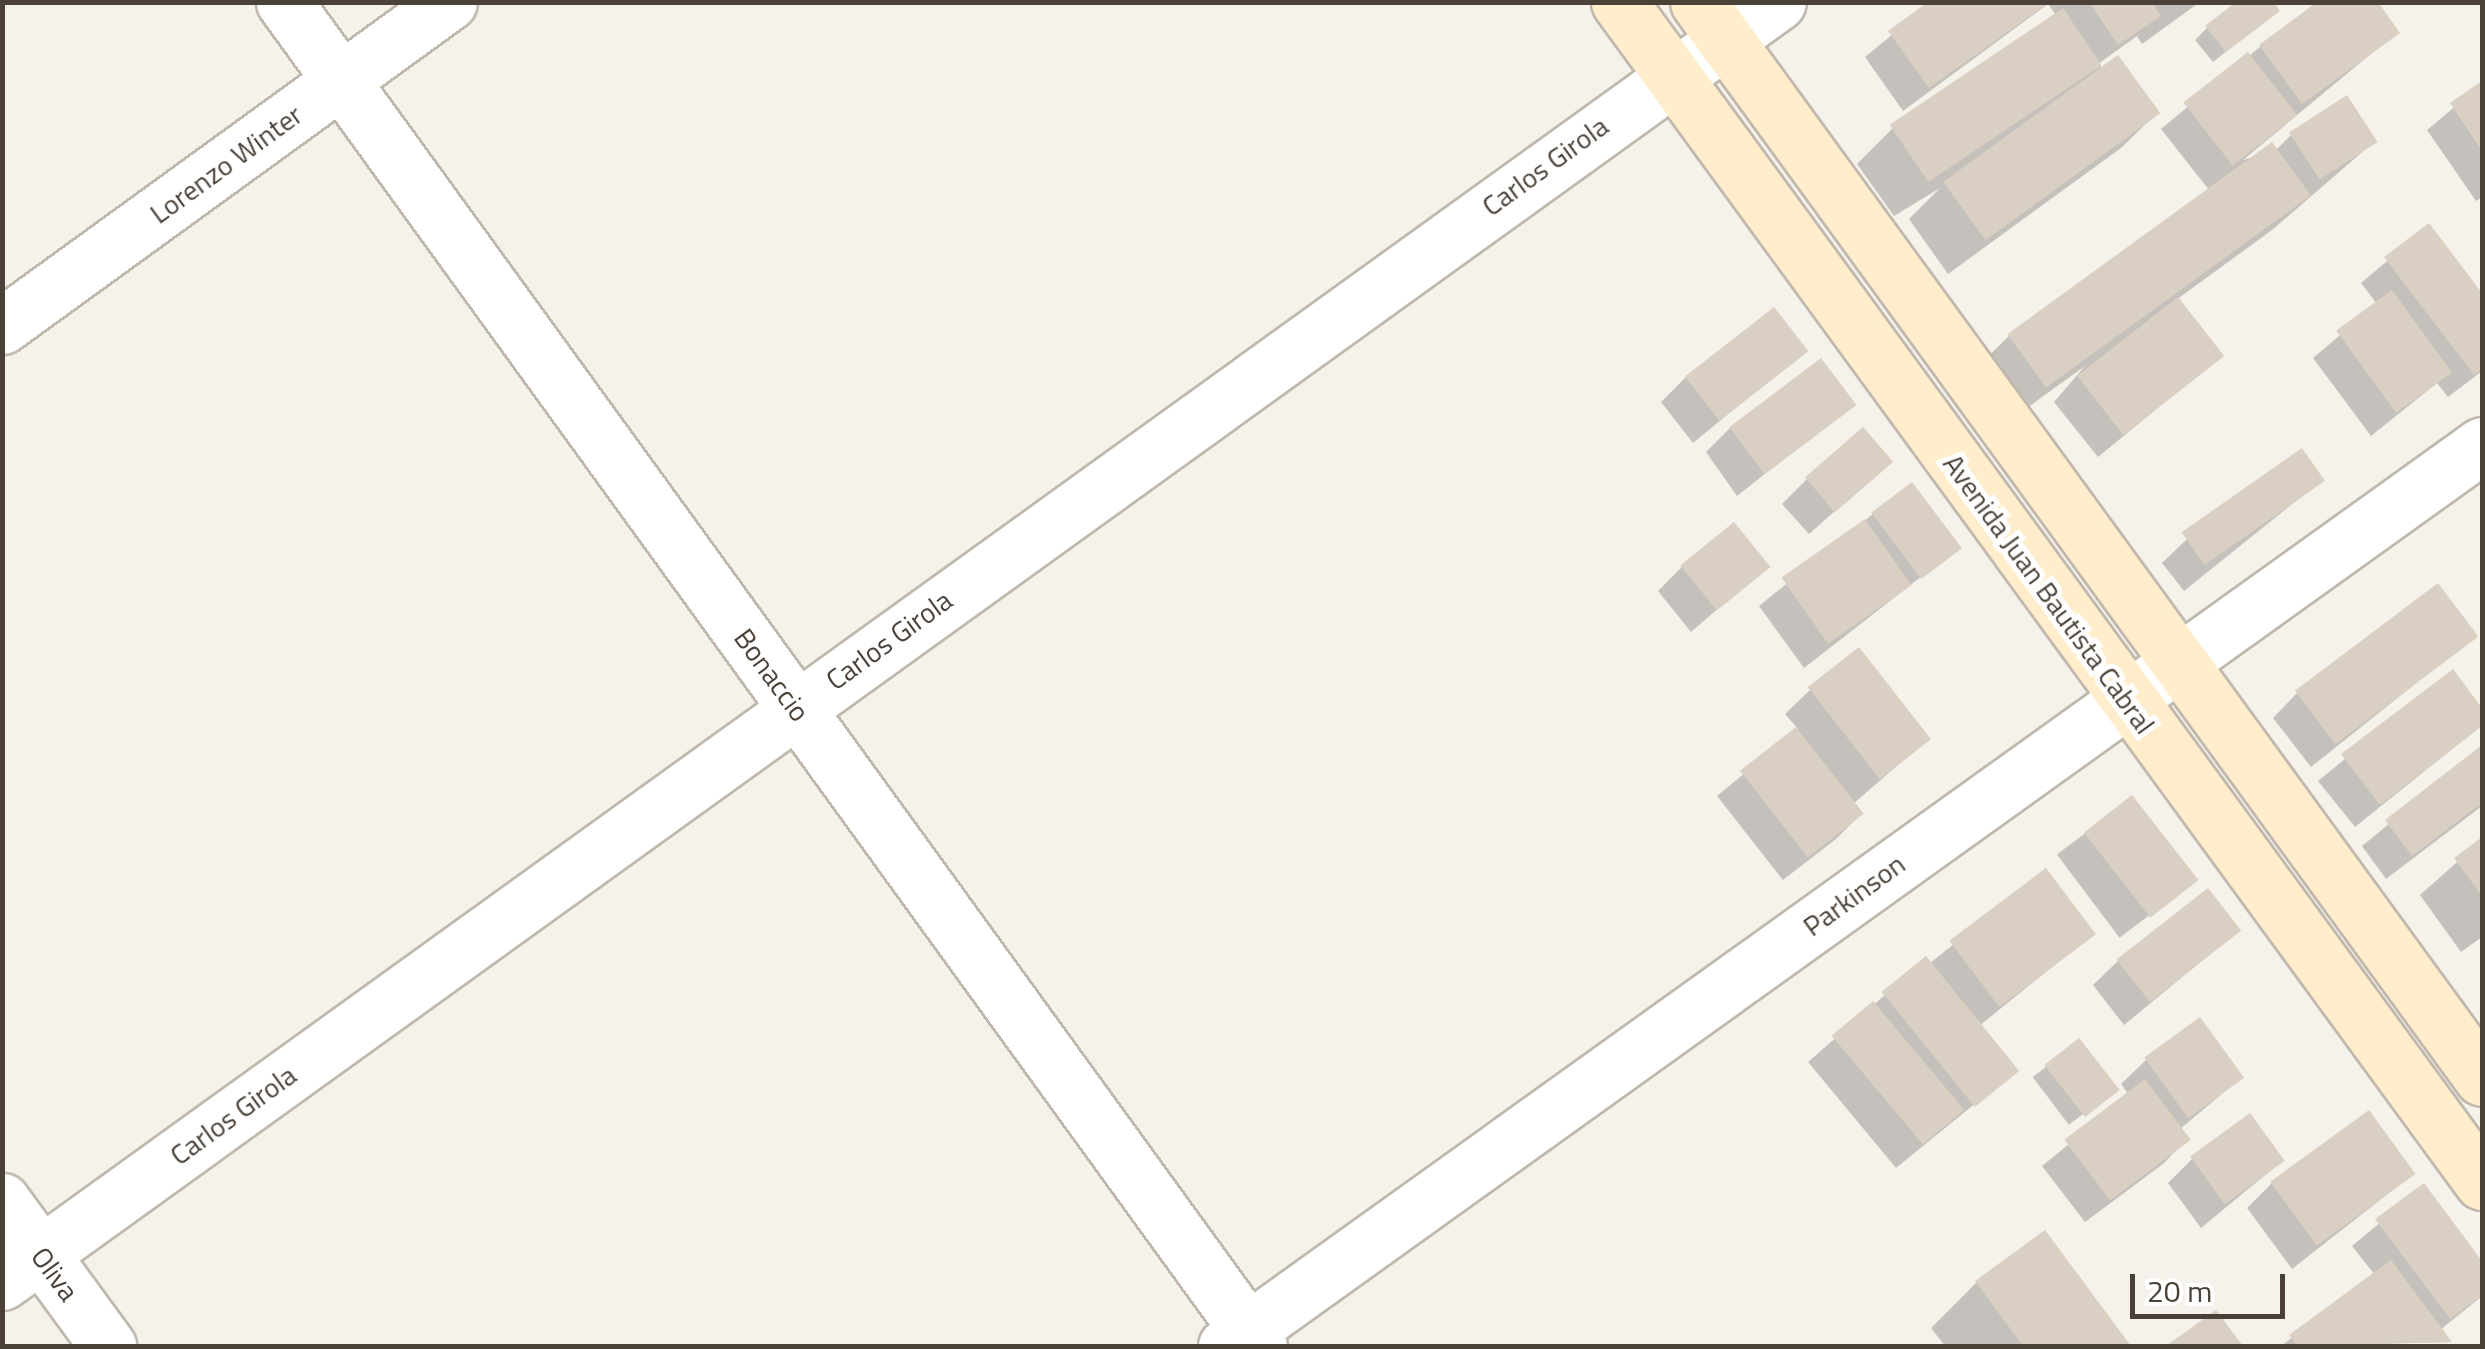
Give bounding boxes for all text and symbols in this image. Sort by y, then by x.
street label: Lorenzo Winter [143,98,309,230]
street label: Carlos Girola [1475,109,1615,223]
street label: Avenida Juan Bautista Cabral [1936,448,2162,740]
street label: Carlos Girola [819,583,959,697]
street label: Bonaccio [727,622,817,728]
street label: Parkinson [1797,847,1911,943]
street label: Carlos Girola [163,1058,303,1172]
street label: Oliva [24,1241,86,1307]
scale bar [2135,1254,2290,1316]
text: 20 m [2147,1268,2212,1314]

